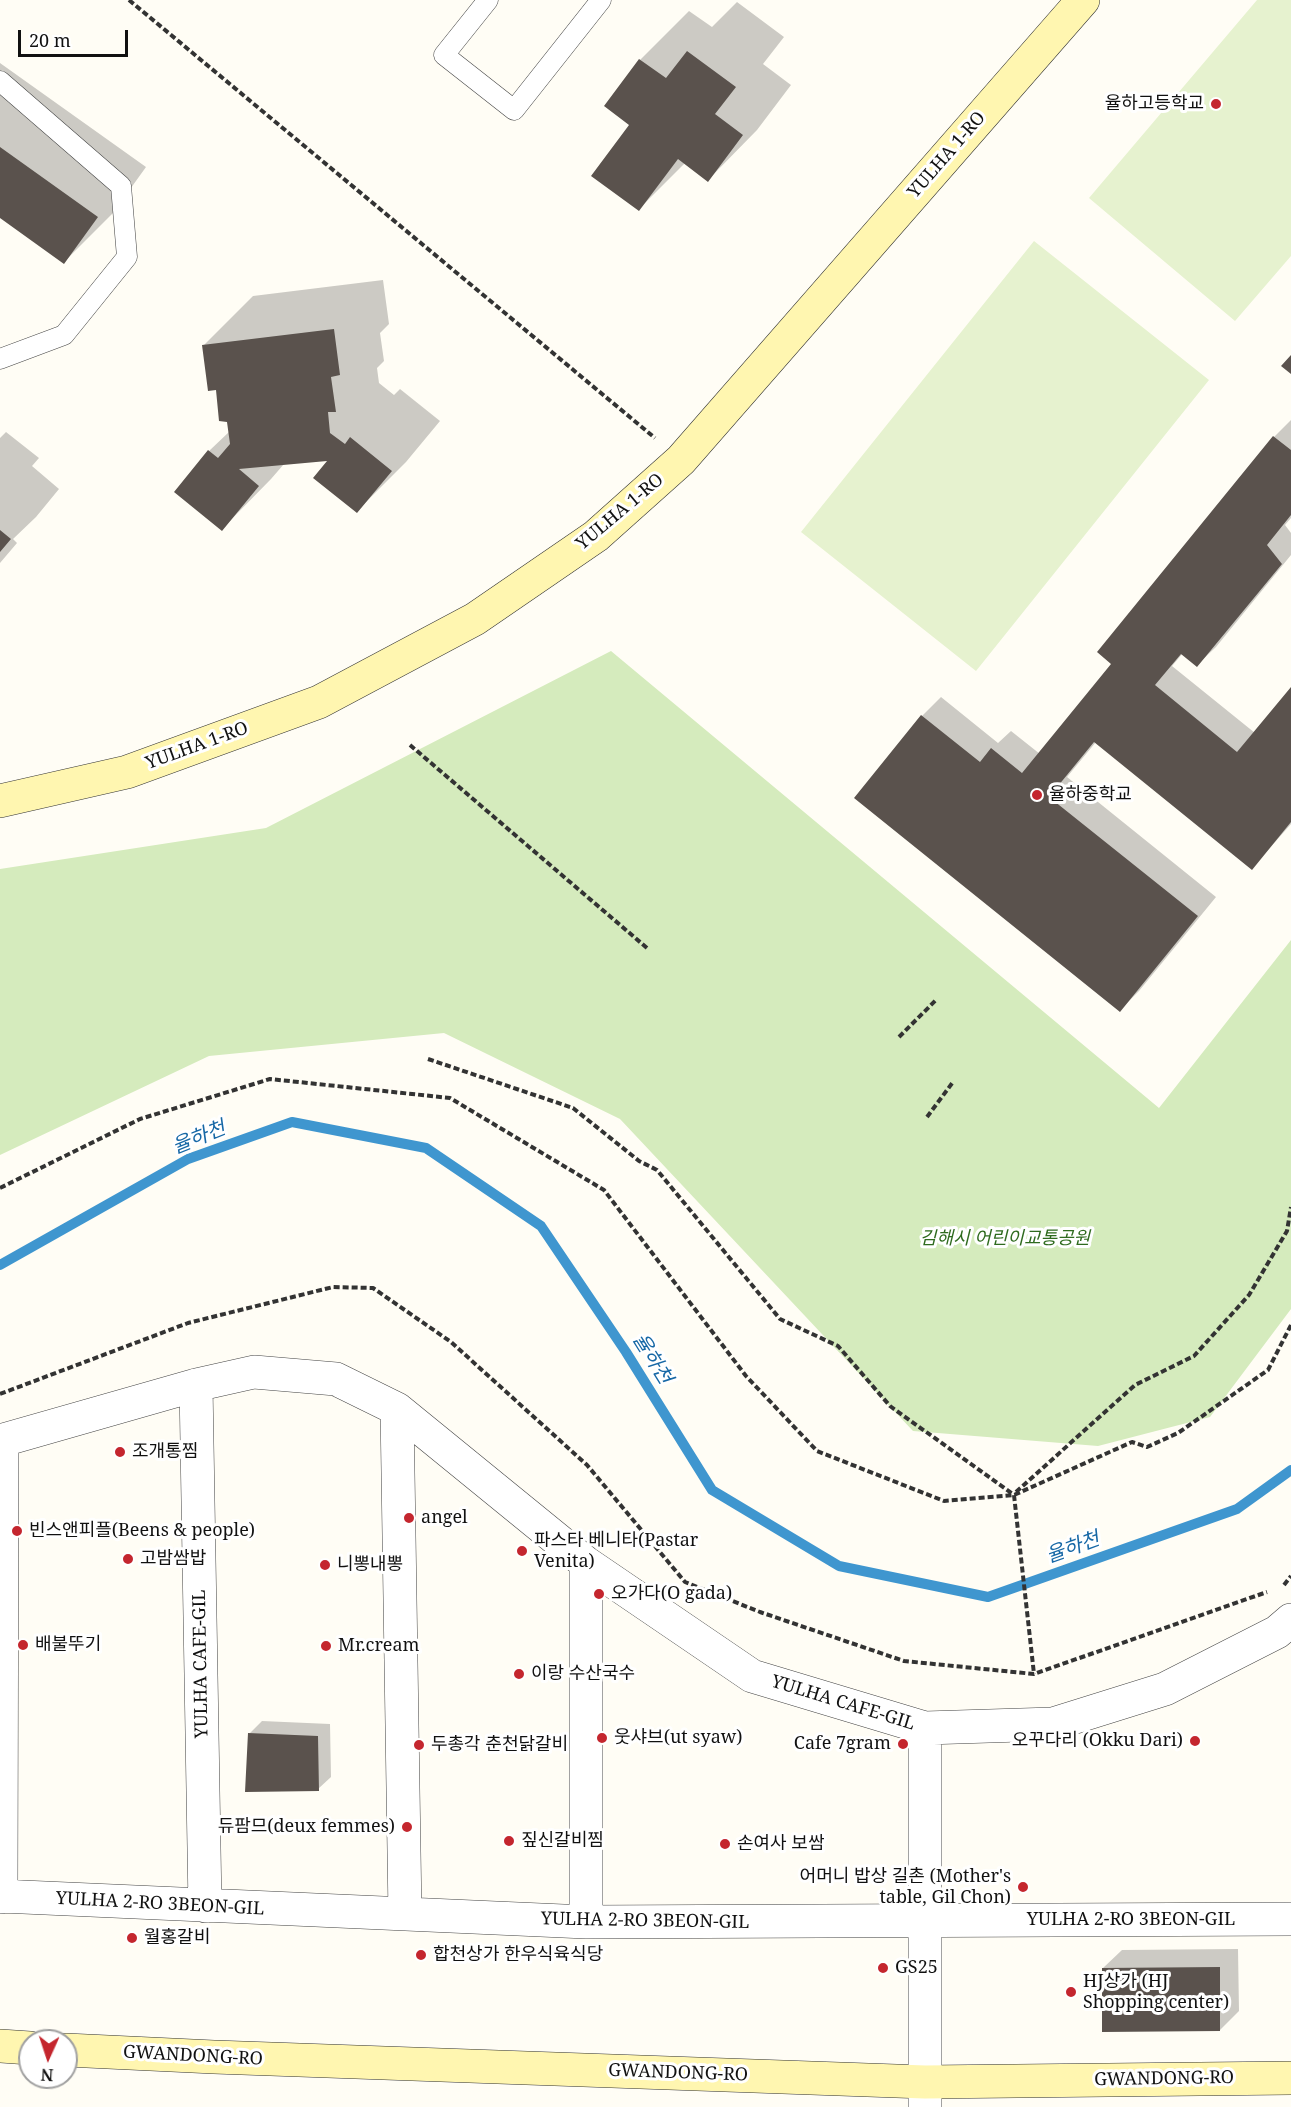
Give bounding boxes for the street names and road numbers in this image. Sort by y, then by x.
street label: YULHA 1-RO [904,107,990,203]
street label: YULHA 1-RO [572,469,668,555]
street label: YULHA 1-RO [143,717,251,775]
street label: YULHA CAFE-GIL [189,1589,213,1739]
street label: YULHA CAFE-GIL [769,1671,917,1735]
street label: YULHA 2-RO 3BEON-GIL [55,1888,265,1920]
street label: YULHA 2-RO 3BEON-GIL [541,1908,749,1934]
street label: YULHA 2-RO 3BEON-GIL [1027,1909,1235,1931]
street label: GWANDONG-RO [123,2042,263,2070]
street label: GWANDONG-RO [608,2060,748,2086]
street label: GWANDONG-RO [1094,2067,1234,2091]

